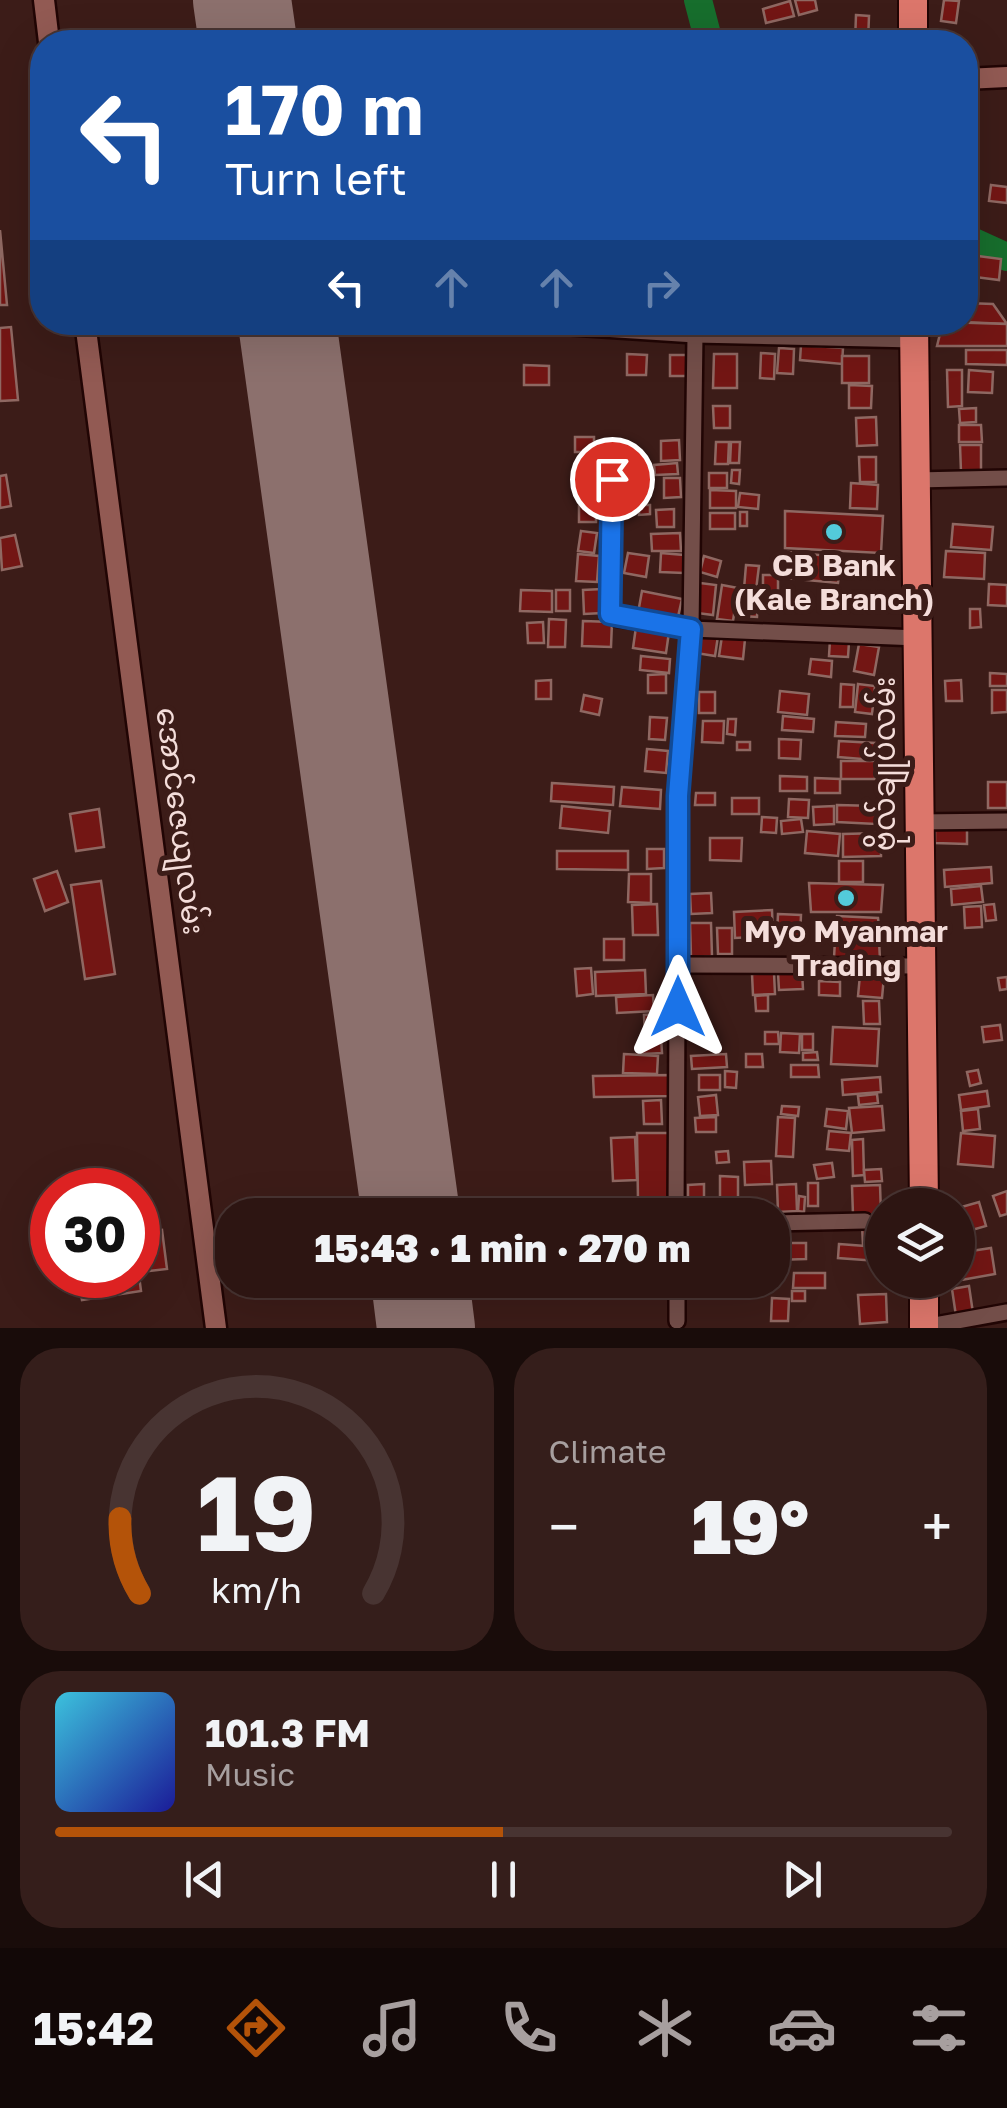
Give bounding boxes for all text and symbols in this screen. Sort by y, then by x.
text: 170 m [225,66,423,150]
icon: left [60,70,190,200]
text: Turn left [225,151,407,205]
icon: left [319,260,374,315]
icon: ahead [424,260,479,315]
icon: ahead [529,260,584,315]
icon: right [634,260,689,315]
pin [570,437,655,522]
icon: arrive [585,452,640,507]
marker: CB Bank (Kale Branch) [823,521,845,543]
place label: CB Bank (Kale Branch) [734,547,934,617]
street label: ဗိုလ်ချုပ်လမ်း [863,677,910,851]
street label: အောင်ဇေယျလမ်း [141,705,216,938]
marker: Myo Myanmar Trading [835,887,857,909]
place label: Myo Myanmar Trading [744,913,948,983]
position arrow [626,955,730,1059]
speed limit sign: 30 [30,1168,160,1298]
map controls [865,1188,975,1298]
button: layers [865,1188,975,1298]
text: 15:43 · 1 min · 270 m [314,1225,691,1270]
text: Climate [549,1432,667,1470]
text: 19 [197,1449,317,1574]
text: 19° [691,1480,809,1571]
text: − [549,1493,579,1559]
text: + [922,1493,952,1559]
text: km/h [211,1568,302,1611]
text: 101.3 FM [205,1710,370,1755]
text: Music [205,1755,295,1793]
icon: previous [177,1852,232,1907]
icon: pause [476,1852,531,1907]
icon: next [775,1852,830,1907]
icon: directions [221,1993,291,2063]
icon: music [357,1993,427,2063]
icon: phone [494,1993,564,2063]
icon: climate [630,1993,700,2063]
icon: car [767,1993,837,2063]
icon: filters [904,1993,974,2063]
text: 15:42 [33,2001,154,2055]

